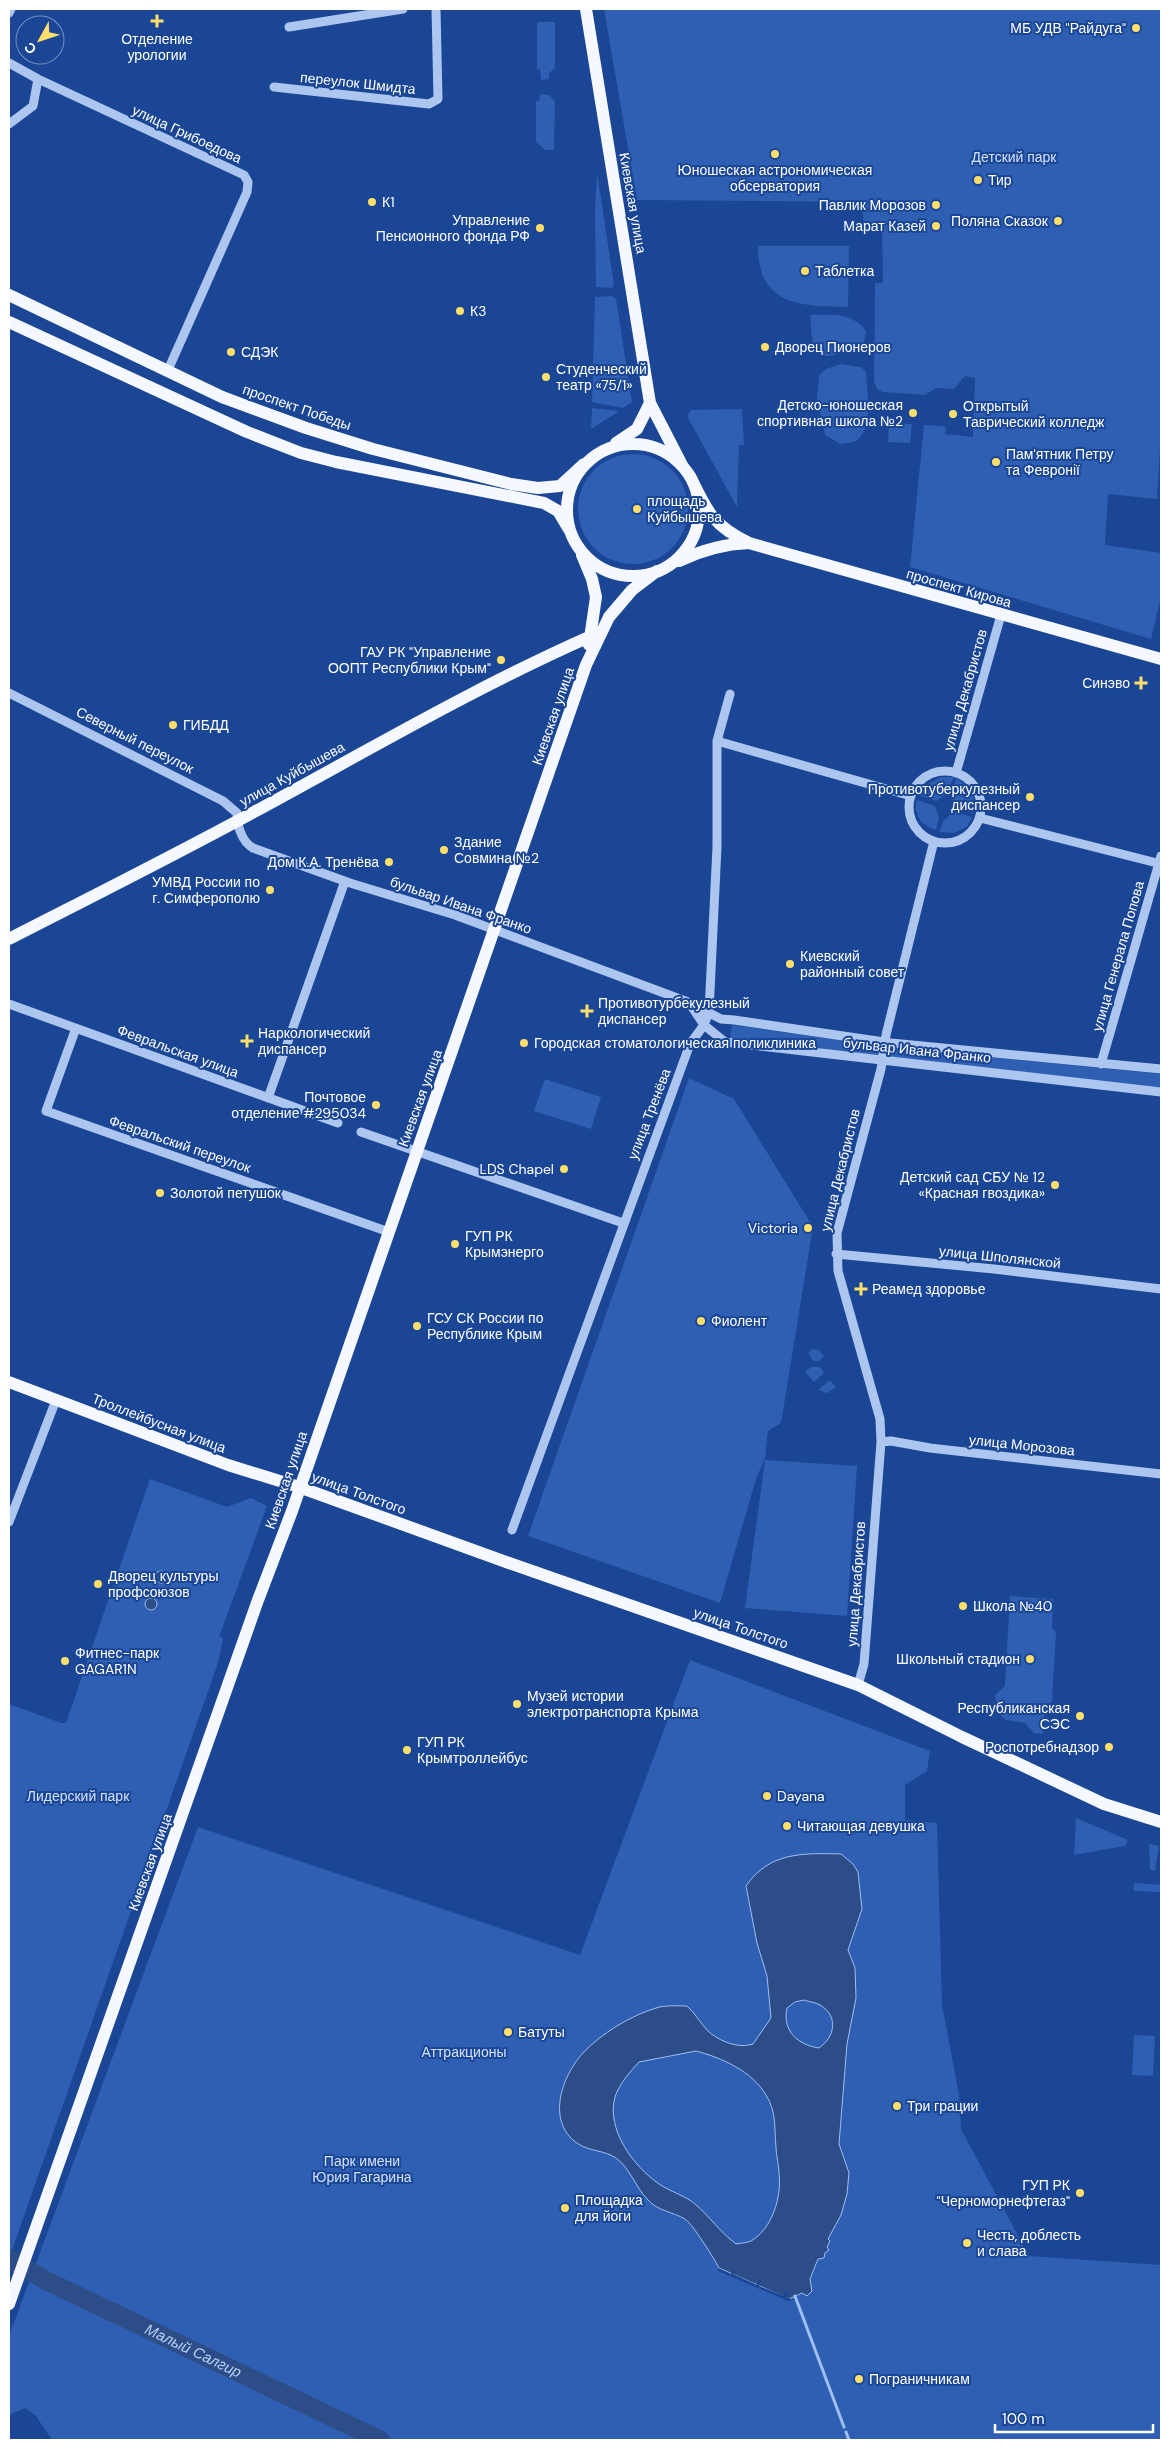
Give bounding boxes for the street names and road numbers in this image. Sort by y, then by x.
street label: переулок Шмидта [299,68,417,98]
street label: улица Грибоедова [129,101,245,167]
street label: Киевская улица [615,151,651,255]
street label: проспект Победы [240,380,354,434]
street label: проспект Кирова [904,564,1014,612]
street label: улица Декабристов [939,627,991,753]
street label: Киевская улица [528,665,578,767]
street label: Северный переулок [73,703,198,778]
street label: улица Куйбышева [236,738,348,810]
street label: бульвар Ивана Франко [388,872,534,938]
street label: улица Генерала Попова [1088,878,1148,1033]
street label: Февральская улица [115,1021,241,1081]
street label: бульвар Ивана Франко [842,1033,992,1067]
street label: Киевская улица [394,1047,446,1149]
street label: улица Тренёва [623,1066,675,1162]
street label: улица Декабристов [816,1107,864,1233]
street label: Февральский переулок [107,1111,254,1177]
street label: улица Шполянской [938,1242,1062,1272]
street label: Троллейбусная улица [90,1389,229,1457]
street label: Киевская улица [261,1429,311,1531]
street label: улица Морозова [968,1430,1076,1460]
street label: улица Толстого [309,1468,409,1518]
street label: улица Декабристов [843,1521,869,1647]
street label: улица Толстого [691,1603,791,1653]
street label: Киевская улица [124,1811,176,1913]

